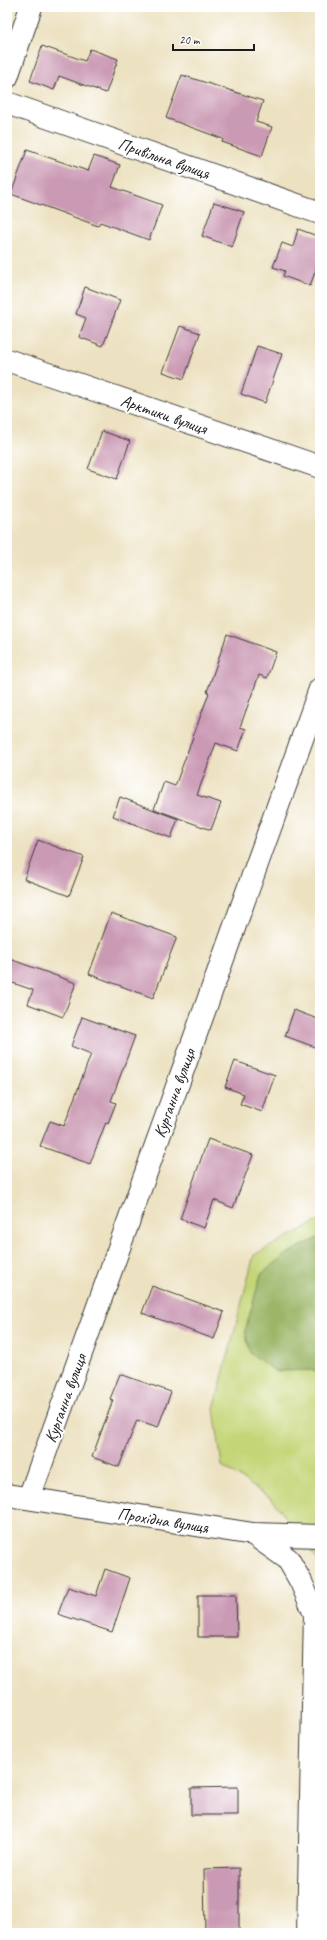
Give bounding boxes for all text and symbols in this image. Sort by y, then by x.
scale bar [173,26,254,52]
text: 20 m [179,32,201,48]
street label: Привільна вулиця [115,133,213,184]
street label: Арктики вулиця [118,390,211,440]
street label: Курганна вулиця [149,1045,201,1140]
street label: Курганна вулиця [40,1350,92,1445]
street label: Прохідна вулиця [116,1503,211,1538]

